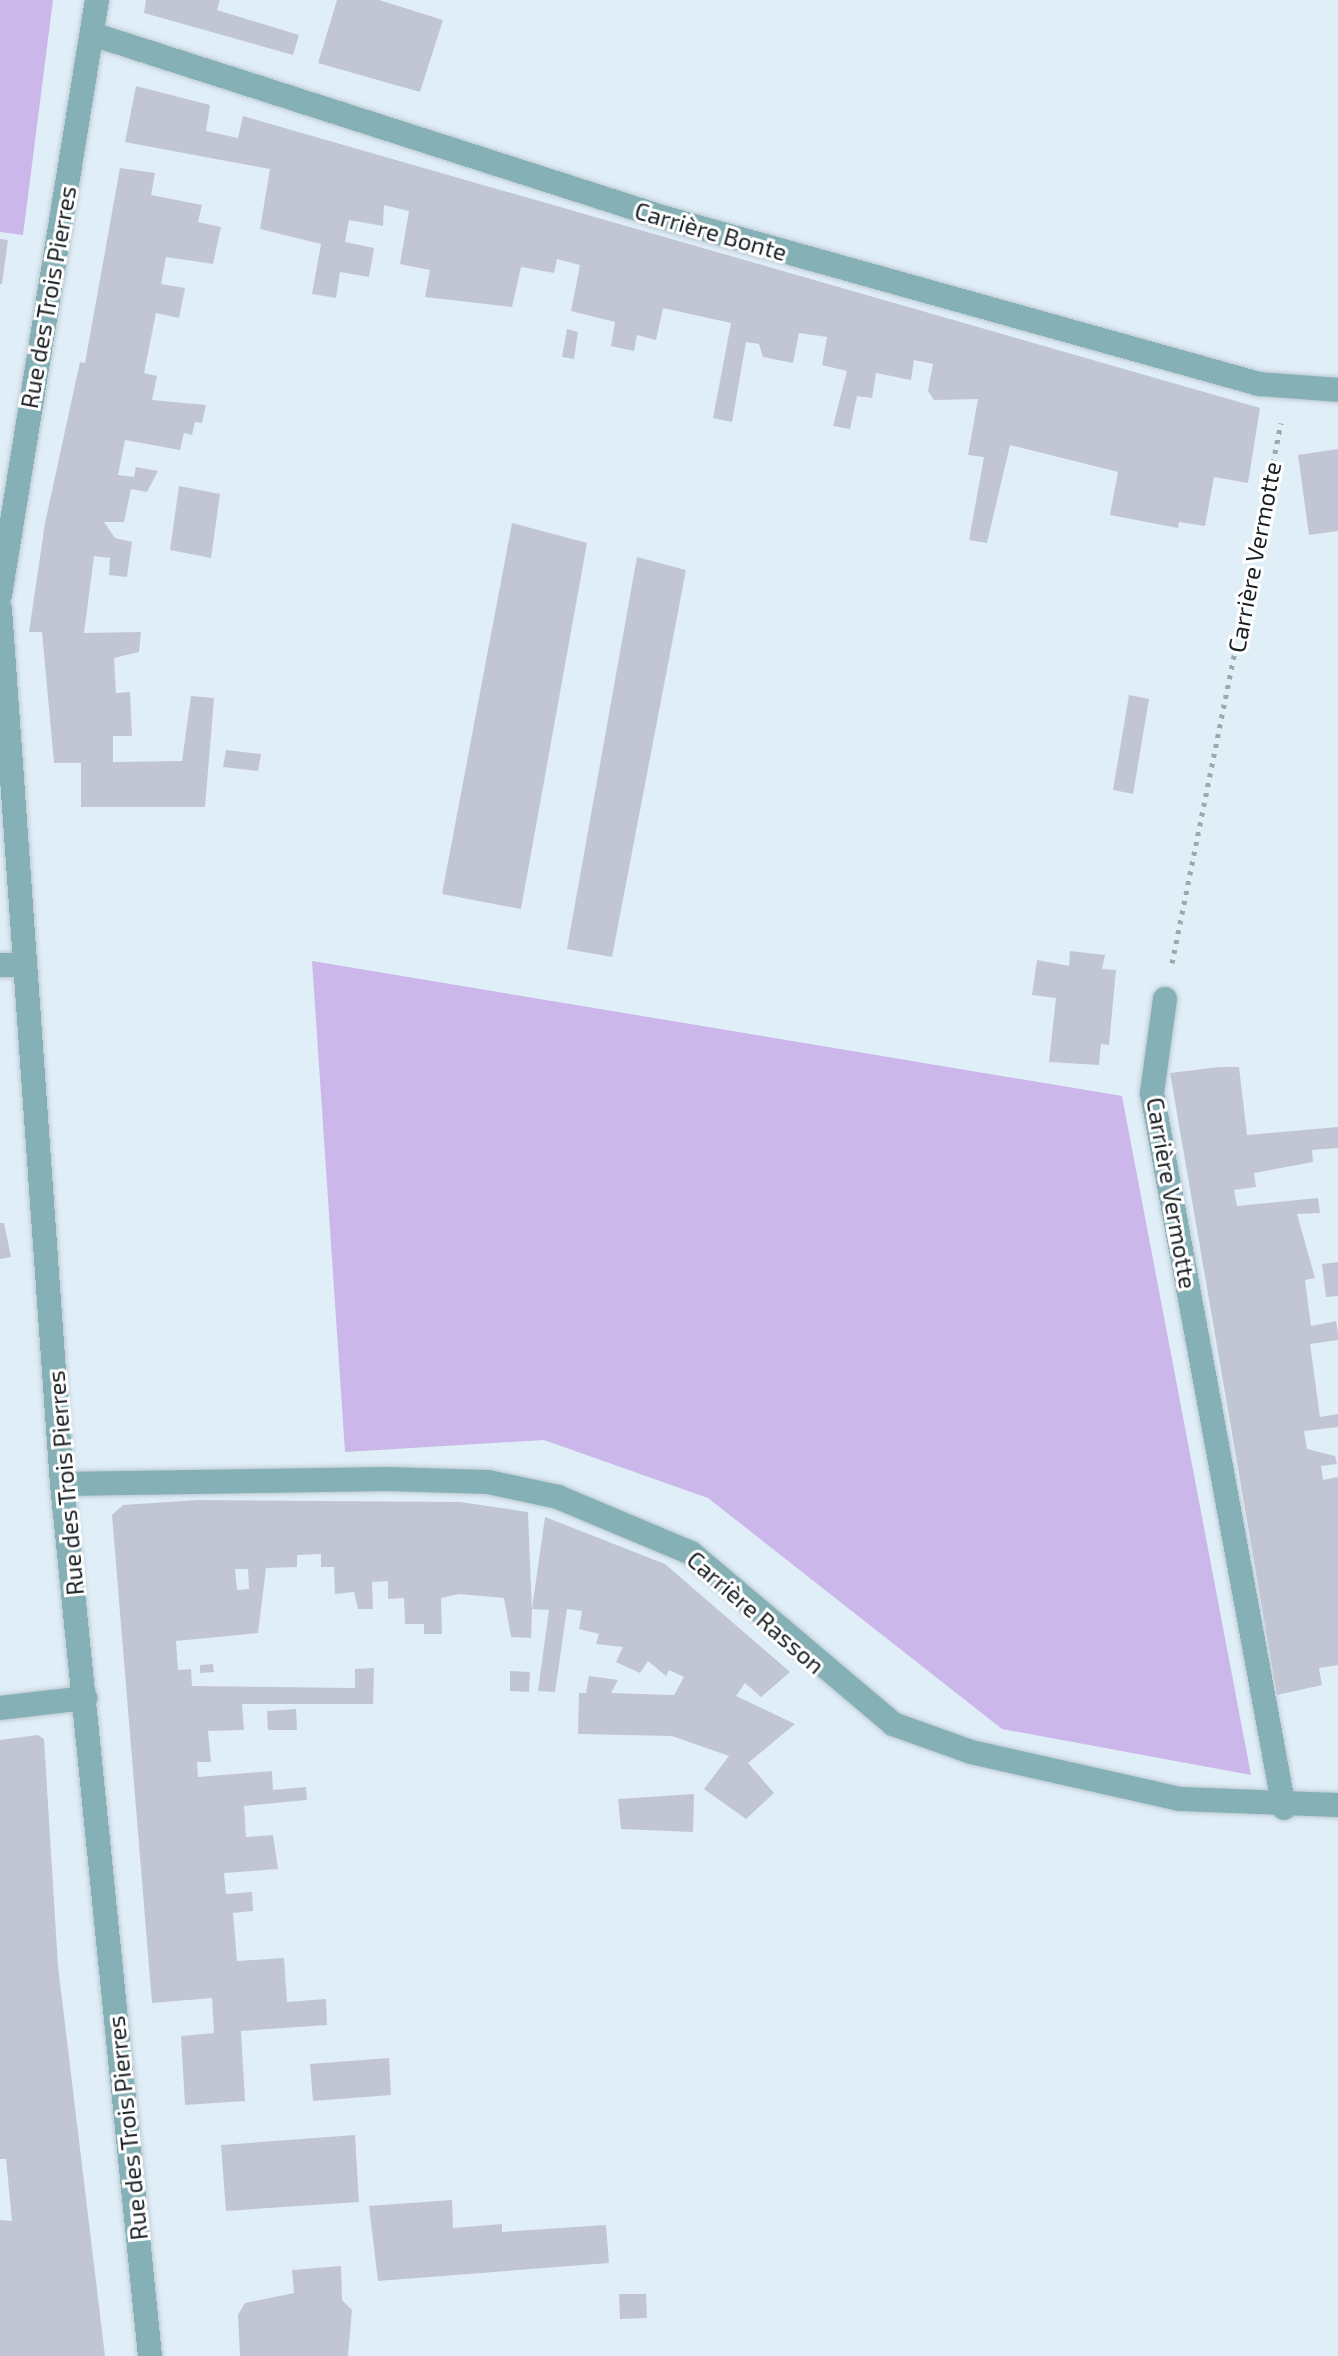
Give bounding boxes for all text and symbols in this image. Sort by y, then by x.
street label: Rue des Trois Pierres [14,183,82,411]
street label: Carrière Bonte [632,196,790,266]
street label: Carrière Vermotte [1221,459,1287,655]
street label: Carrière Vermotte [1141,1095,1203,1291]
street label: Rue des Trois Pierres [41,1369,89,1597]
street label: Carrière Rasson [681,1545,831,1679]
street label: Rue des Trois Pierres [101,2014,153,2242]

